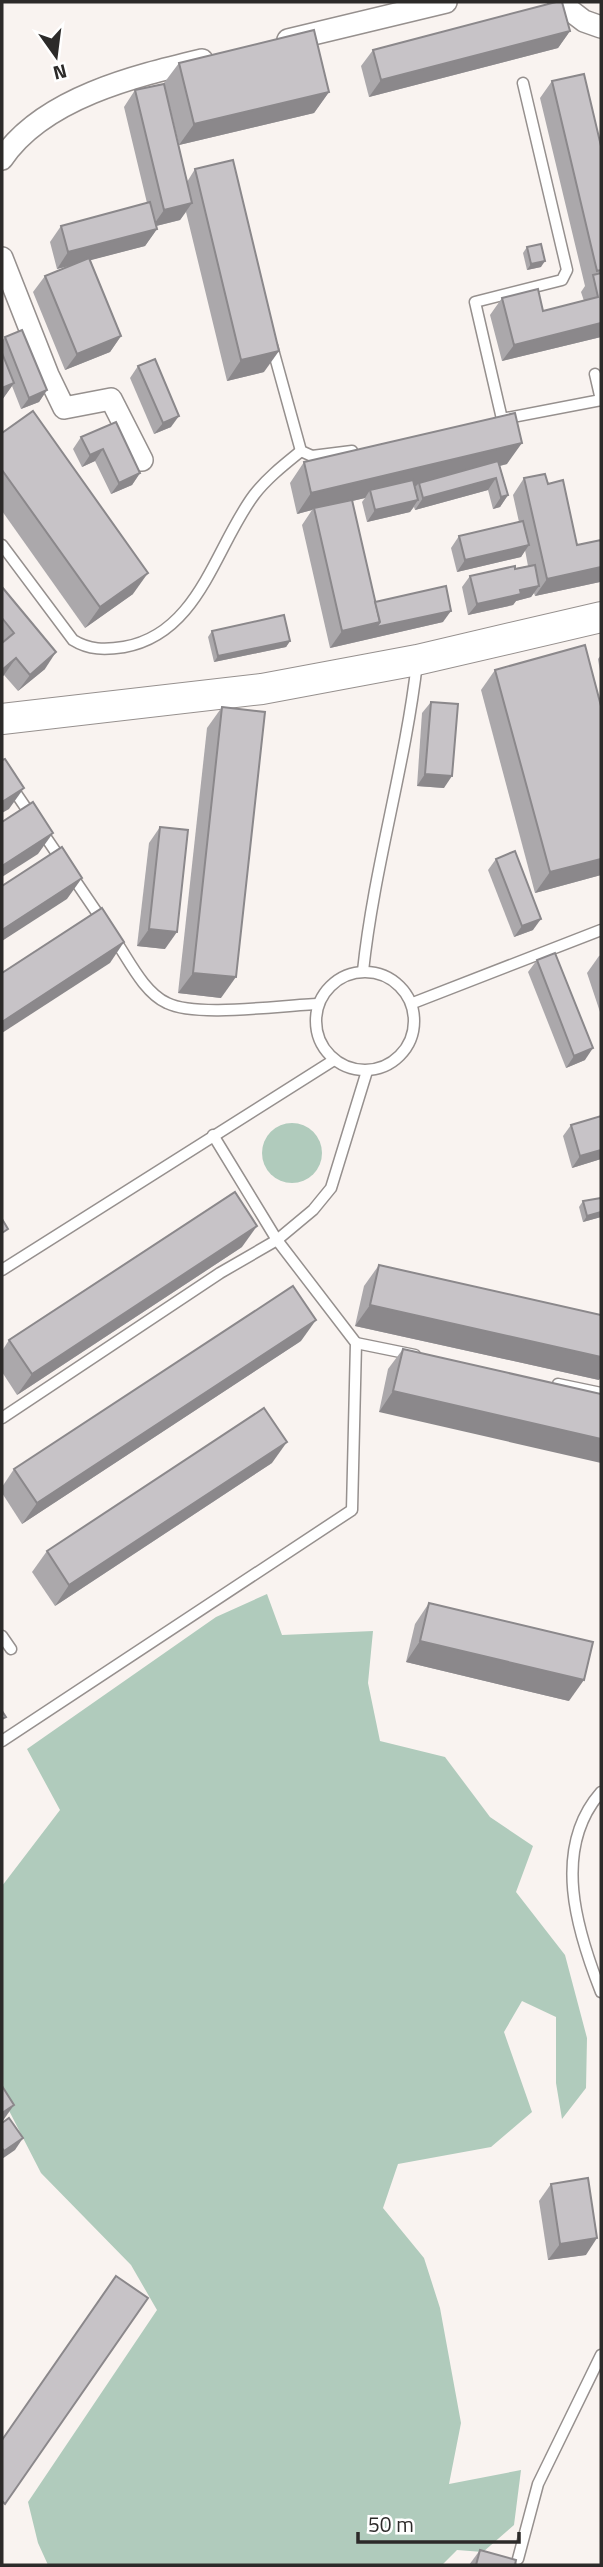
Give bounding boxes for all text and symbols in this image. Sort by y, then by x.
north arrow [21,21,91,91]
text: N [50,57,70,89]
scale bar [358,2500,519,2544]
text: 50 m [368,2508,414,2540]

